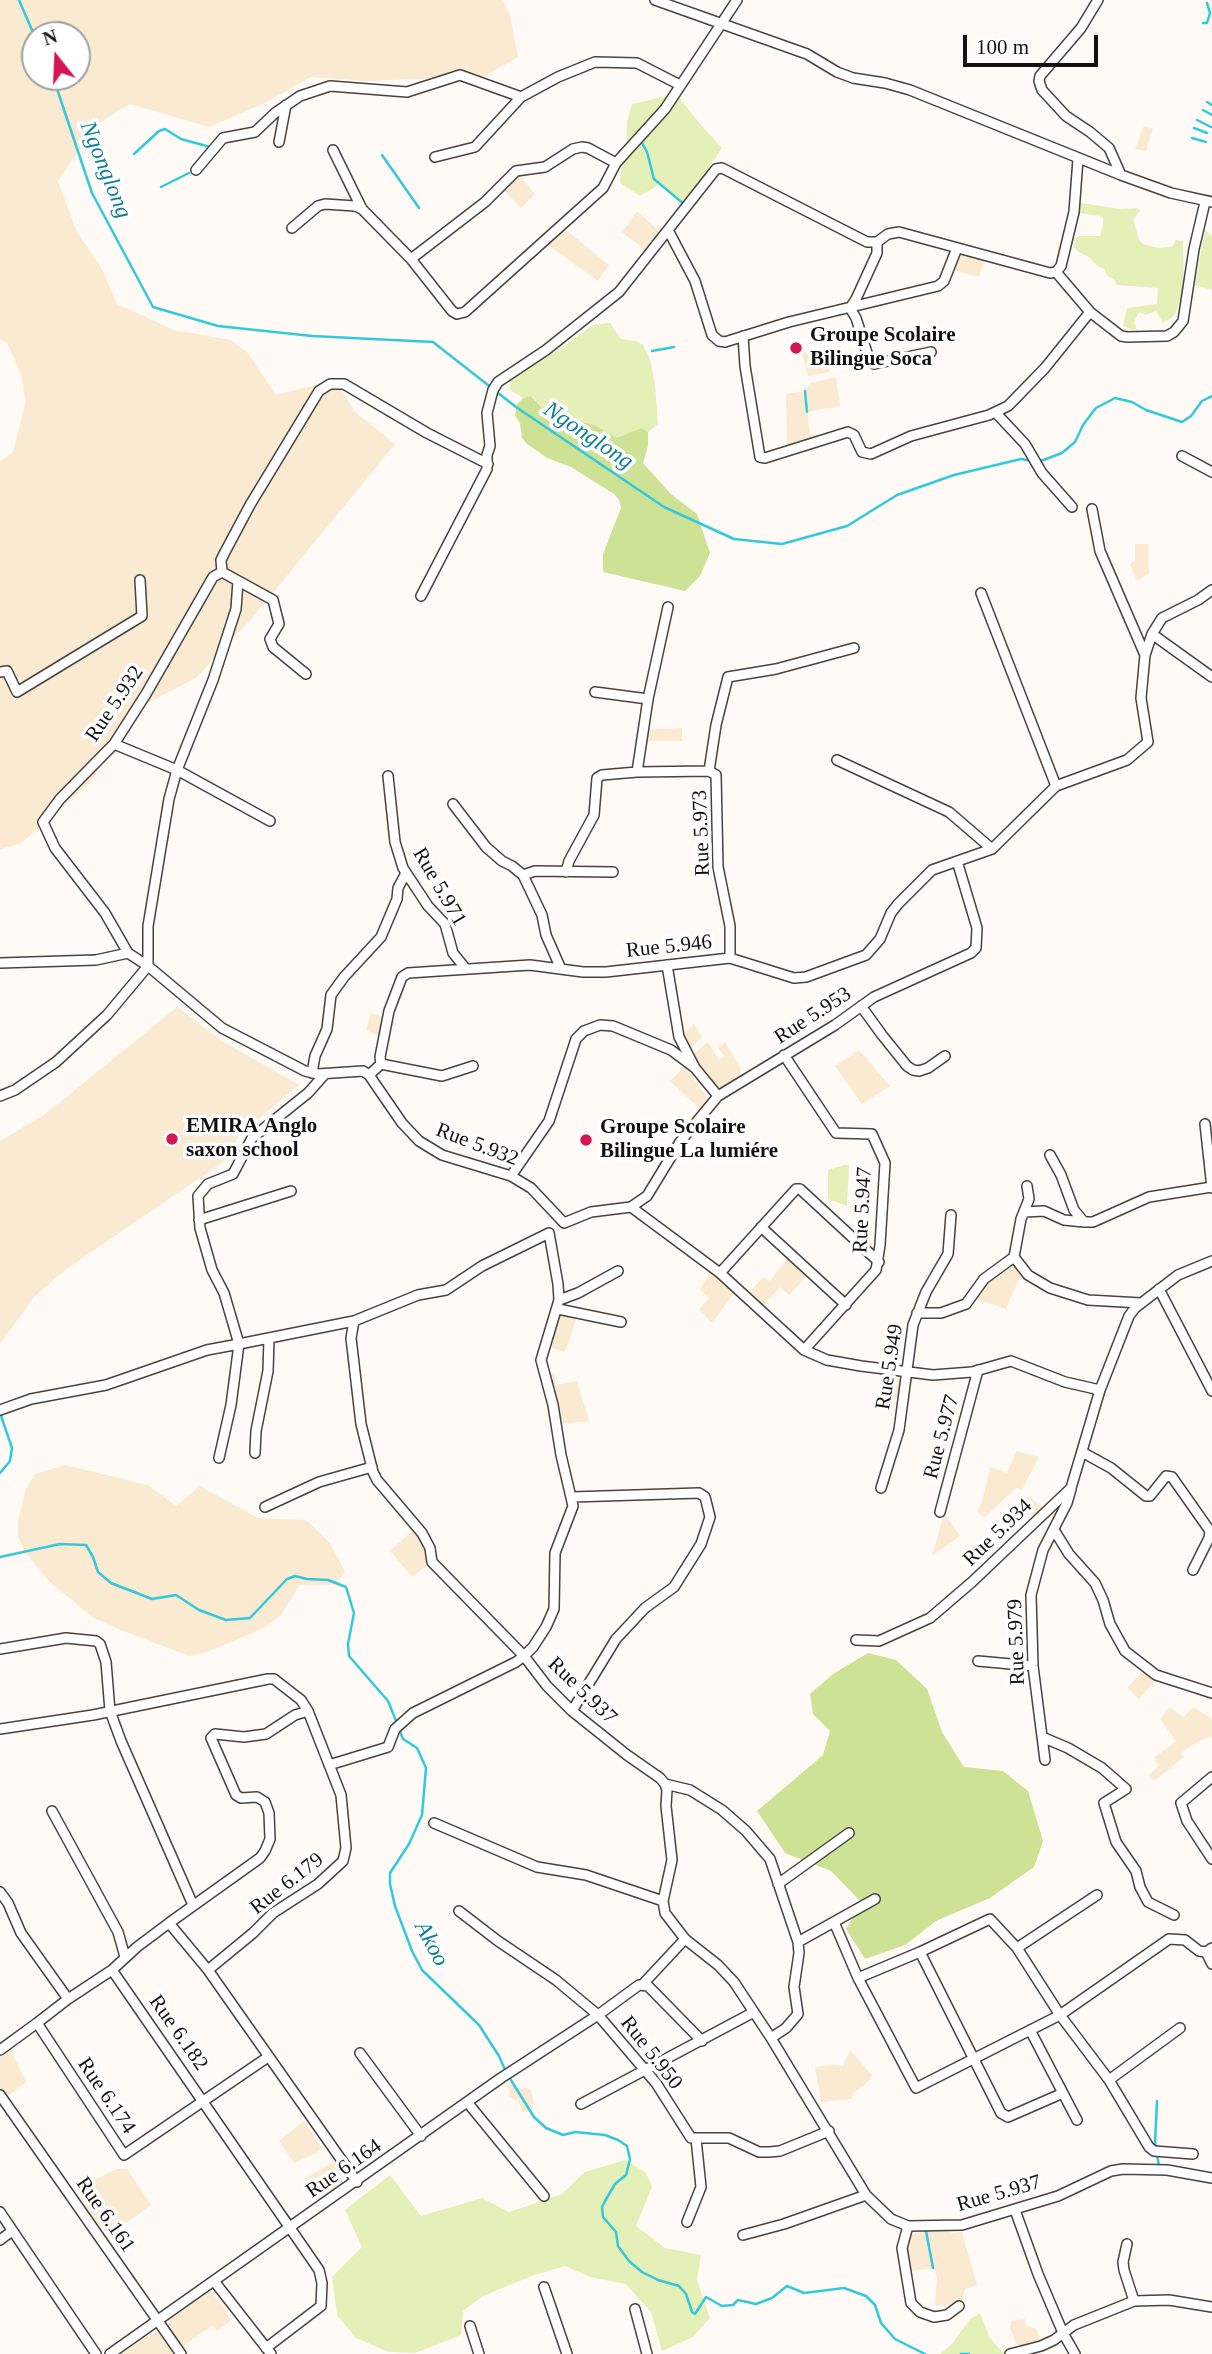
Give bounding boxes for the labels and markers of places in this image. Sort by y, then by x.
place label: Groupe Scolaire Bilingue Soca [810,323,956,373]
marker: Groupe Scolaire Bilingue Soca [788,340,804,356]
place label: EMIRA Anglo saxon school [186,1114,317,1164]
place label: Groupe Scolaire Bilingue La lumiére [600,1115,778,1165]
marker: EMIRA Anglo saxon school [164,1131,180,1147]
marker: Groupe Scolaire Bilingue La lumiére [578,1132,594,1148]

